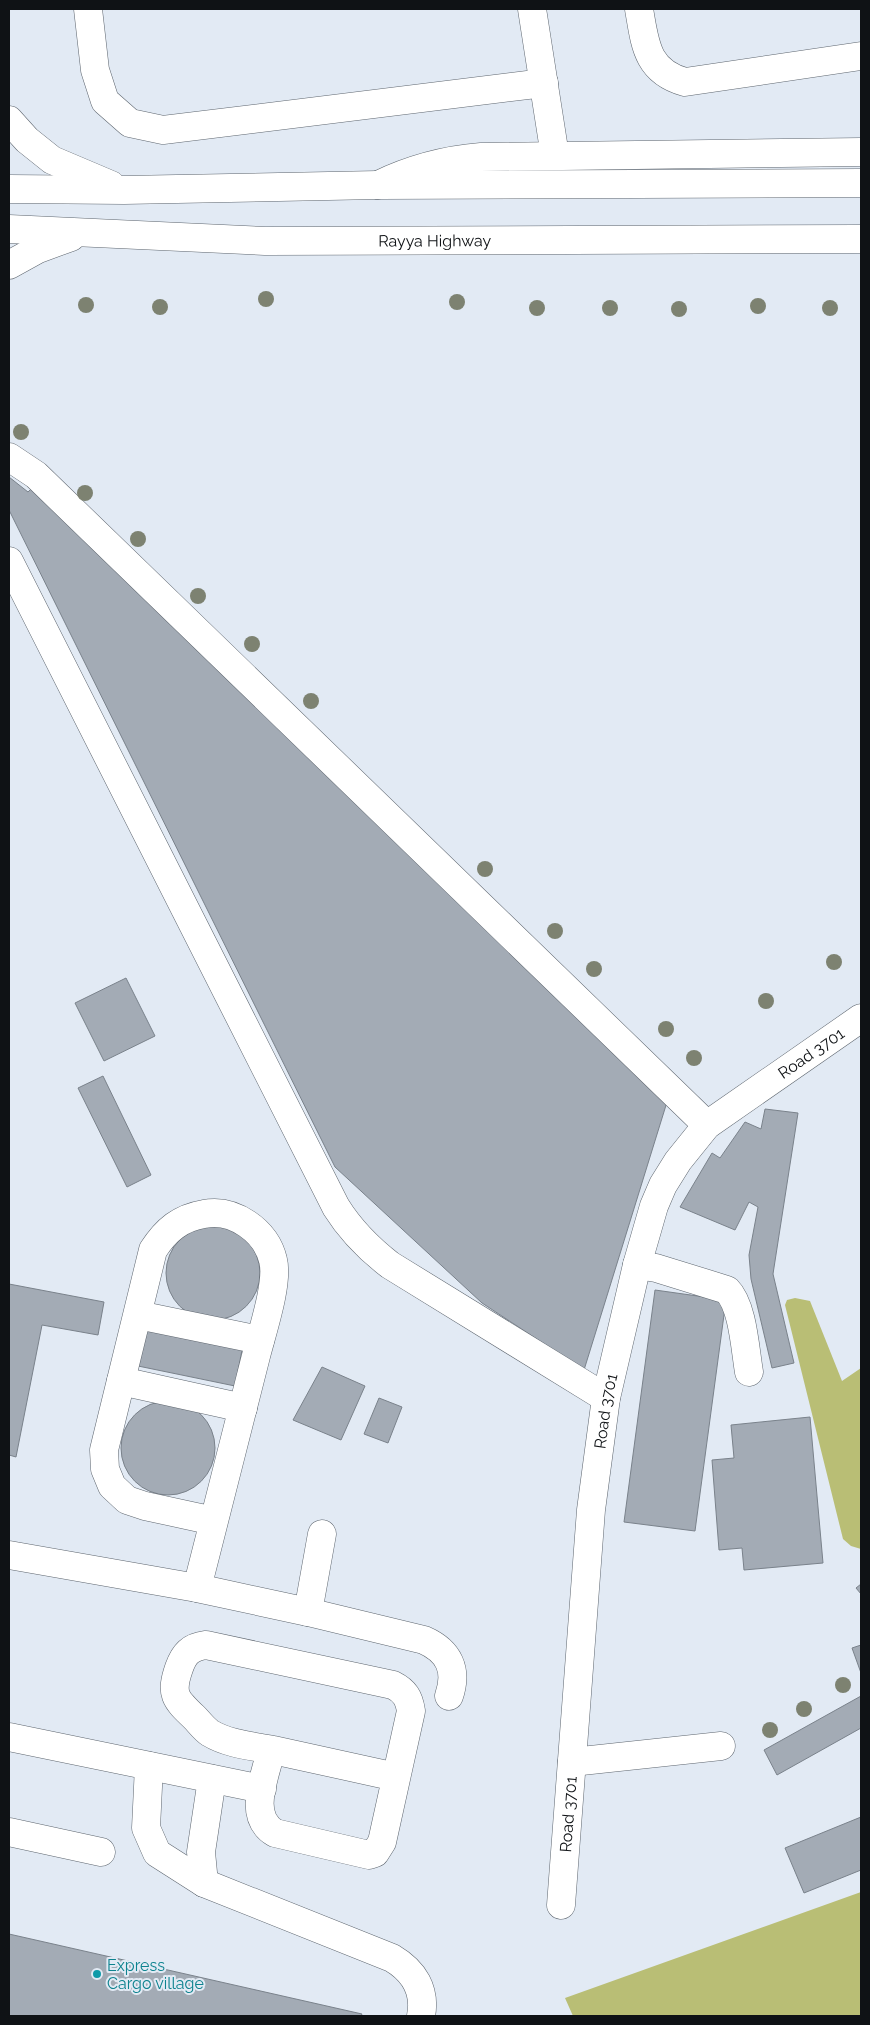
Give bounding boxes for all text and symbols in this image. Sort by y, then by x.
street label: Rayya Highway [378,231,492,251]
street label: Road 3701 [775,1024,848,1083]
street label: Road 3701 [590,1372,621,1450]
street label: Road 3701 [556,1775,581,1853]
place label: Express Cargo village [107,1956,204,1993]
marker: Express Cargo village [91,1968,103,1980]

